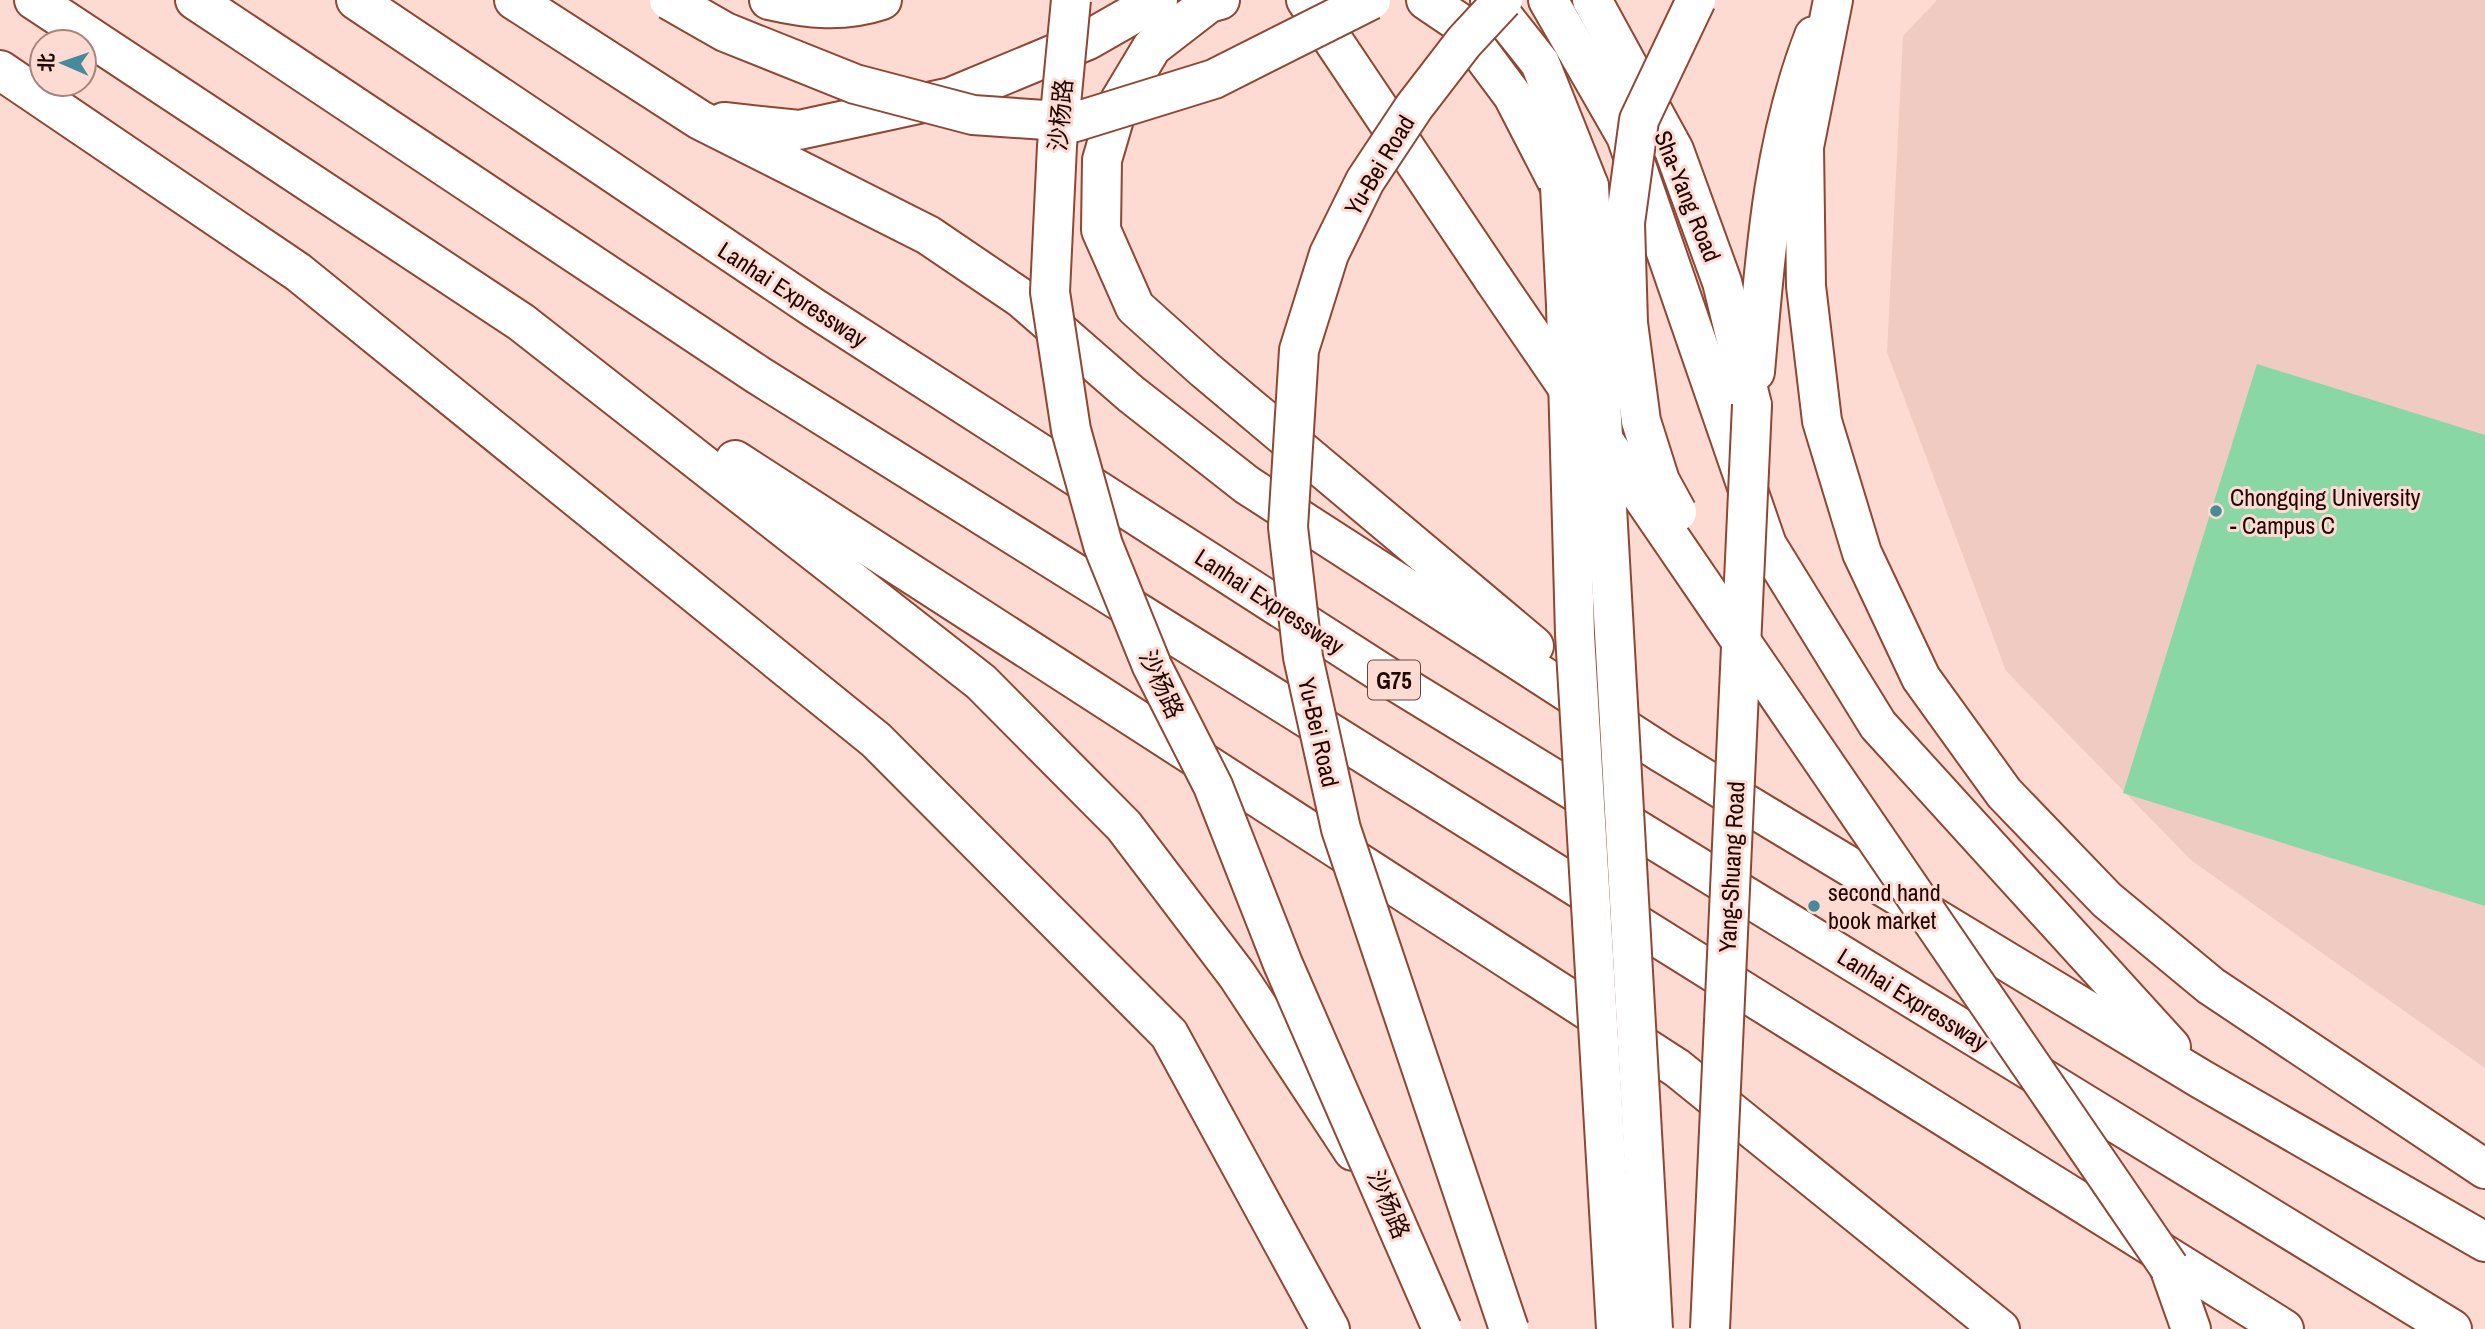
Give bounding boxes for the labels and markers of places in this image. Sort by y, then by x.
place label: Chongqing University - Campus C [2230,481,2421,541]
marker: Chongqing University - Campus C [2208,503,2224,519]
place label: second hand book market [1828,876,1941,936]
marker: second hand book market [1806,898,1822,914]

